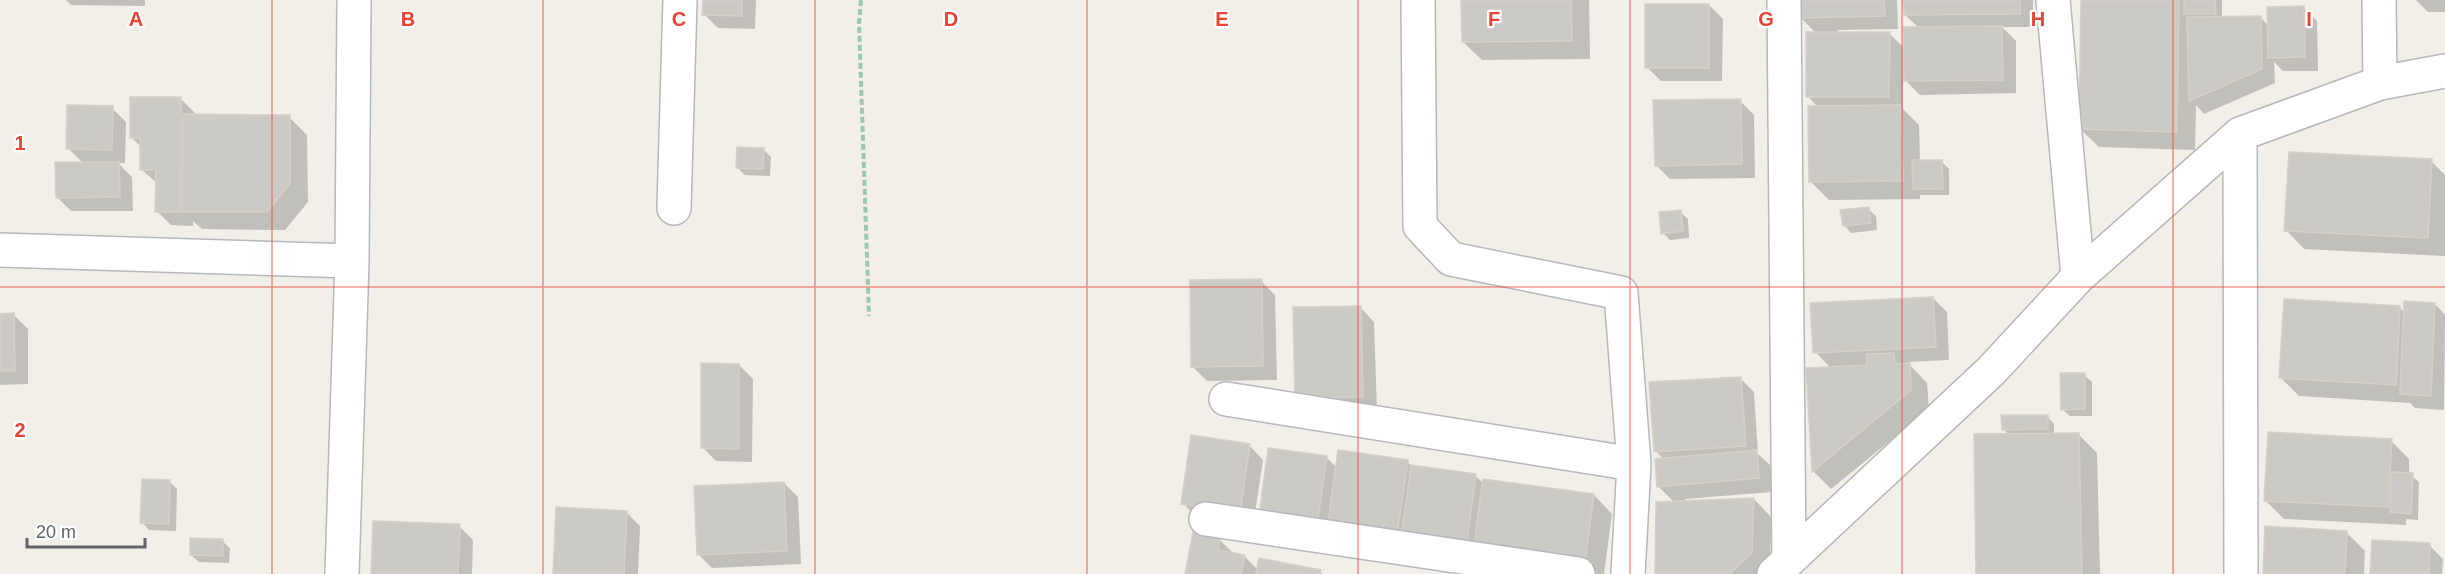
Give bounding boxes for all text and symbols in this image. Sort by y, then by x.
text: A [129,8,143,30]
text: B [401,8,415,30]
text: C [672,8,686,30]
text: D [944,8,958,30]
text: E [1215,8,1229,30]
text: F [1488,8,1500,30]
text: G [1758,8,1774,30]
text: H [2031,8,2045,30]
text: I [2306,8,2312,30]
text: 1 [14,132,26,154]
text: 2 [14,419,26,441]
scale bar [27,511,146,549]
text: 20 m [36,522,76,542]

